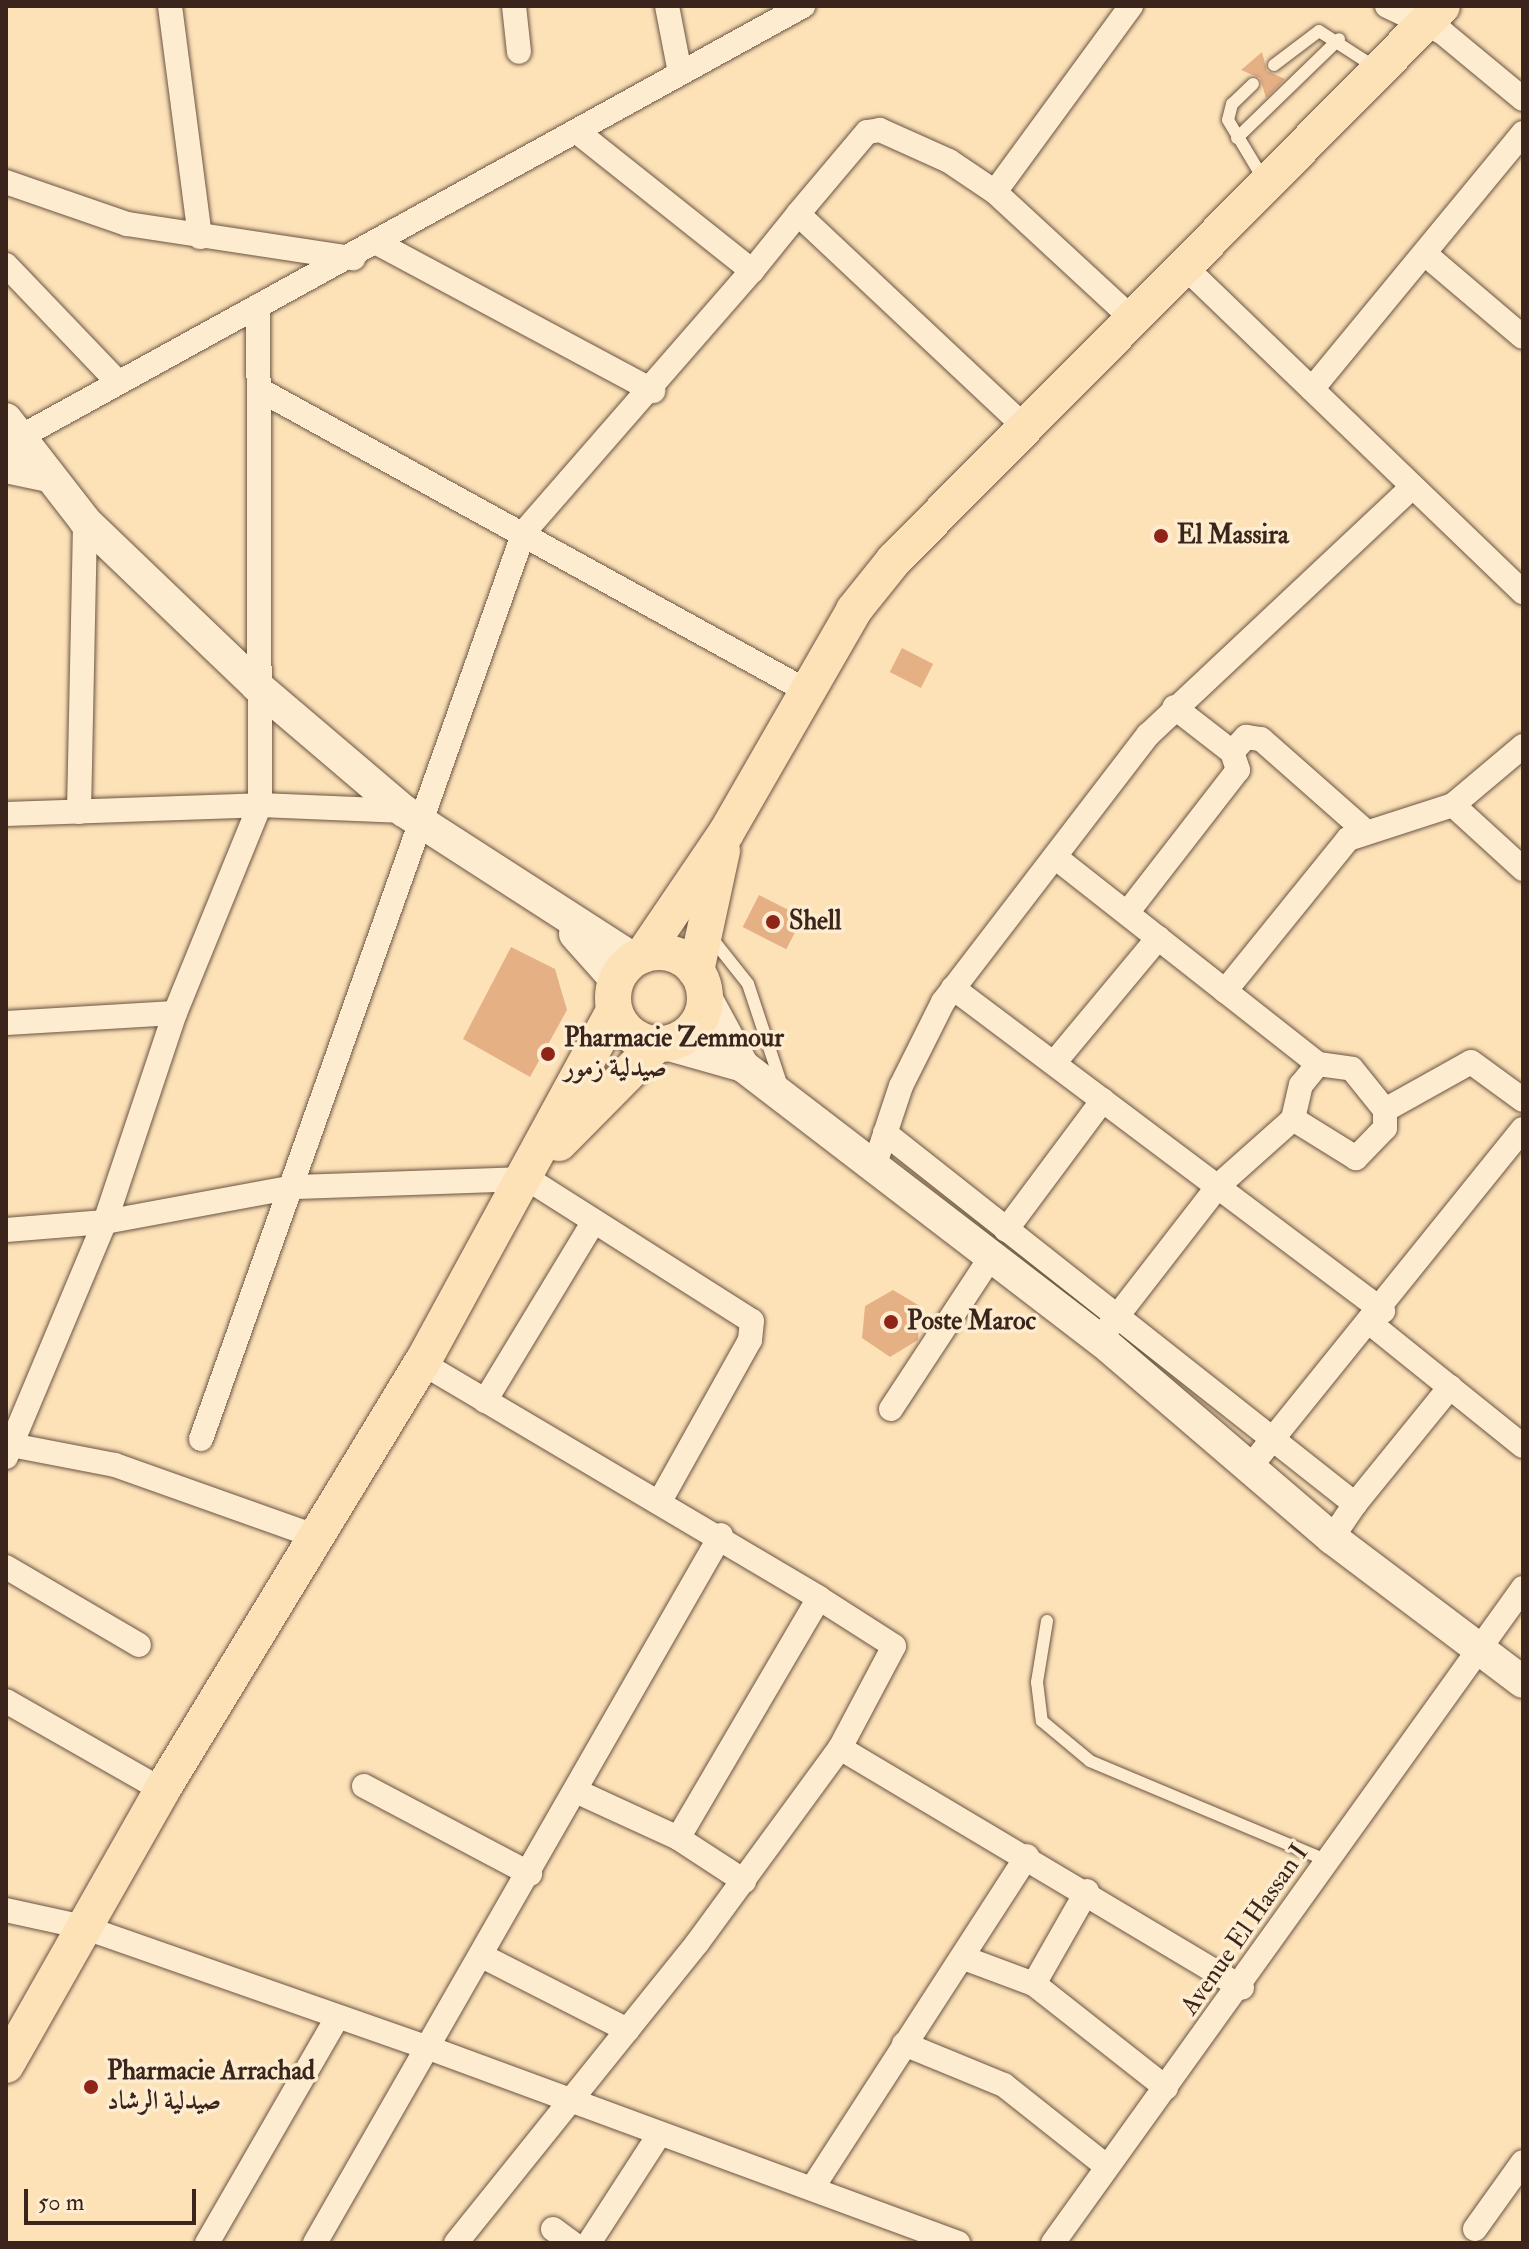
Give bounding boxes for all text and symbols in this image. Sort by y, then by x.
place label: El Massira [1177,520,1289,552]
marker: El Massira [1152,527,1170,545]
place label: Shell [789,906,841,938]
marker: Shell [764,913,782,931]
place label: Pharmacie Zemmour صيدلية زمور [564,1023,784,1084]
marker: Pharmacie Zemmour صيدلية زمور [539,1045,557,1063]
place label: Poste Maroc [907,1306,1036,1338]
marker: Poste Maroc [882,1313,900,1331]
street label: Avenue El Hassan I [1174,1839,1316,2021]
place label: Pharmacie Arrachad صيدلية الرشاد [107,2056,315,2118]
marker: Pharmacie Arrachad صيدلية الرشاد [82,2078,100,2096]
scale bar [28,2173,200,2223]
text: 50 m [38,2187,84,2218]

